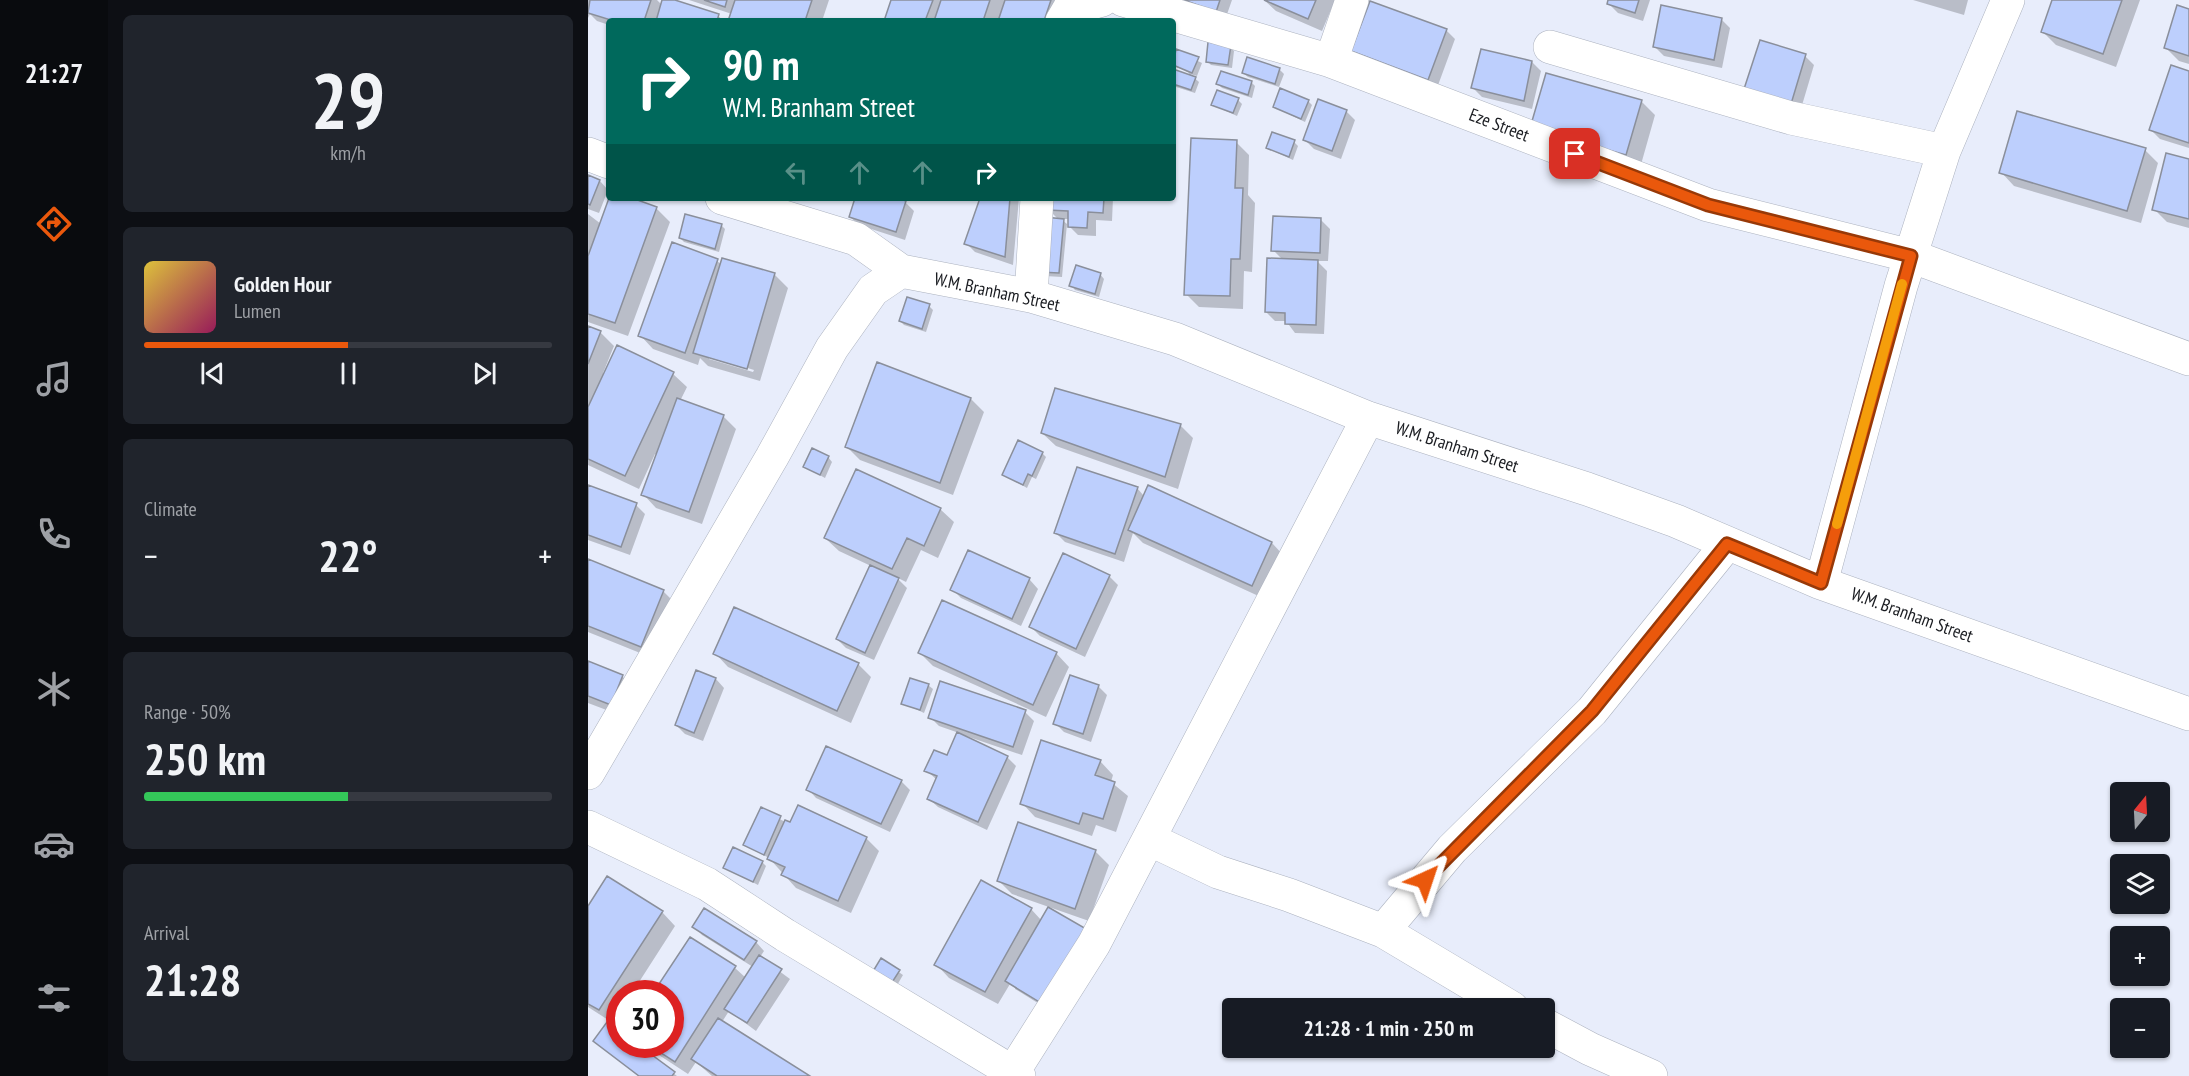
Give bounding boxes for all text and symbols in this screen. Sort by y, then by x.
text: 90 m [723,37,800,92]
icon: right [624,42,702,120]
text: 29 [311,50,385,151]
text: 21:27 [25,56,83,90]
text: W.M. Branham Street [723,90,915,124]
street label: Eze Street [1466,103,1533,146]
pin [1549,128,1600,179]
icon: arrive [1558,137,1591,170]
text: km/h [330,140,366,166]
icon: left [780,156,813,189]
icon: ahead [843,156,876,189]
icon: ahead [906,156,939,189]
icon: right [969,156,1002,189]
icon: directions [33,203,75,245]
street label: W.M. Branham Street [932,267,1062,316]
text: Golden Hour [234,270,332,298]
text: Lumen [234,298,281,324]
icon: previous [196,357,229,390]
icon: pause [332,357,365,390]
icon: next [468,357,501,390]
icon: music [33,358,75,400]
street label: W.M. Branham Street [1393,416,1522,477]
text: Climate [144,496,197,522]
icon: phone [33,513,75,555]
text: 22° [318,526,378,584]
text: − [144,534,158,577]
text: + [538,534,552,577]
street label: W.M. Branham Street [1848,582,1976,647]
icon: climate [33,668,75,710]
text: Range · 50% [144,699,231,725]
text: 250 km [144,729,266,787]
north arrow [2110,782,2170,842]
map controls [2110,782,2170,1058]
icon: car [33,823,75,865]
position arrow [1393,848,1457,912]
button: layers [2110,854,2170,914]
text: Arrival [144,920,189,946]
button: + [2110,926,2170,986]
text: 21:28 [144,950,241,1008]
icon: filters [33,977,75,1019]
speed limit sign: 30 [606,980,684,1058]
button: − [2110,998,2170,1058]
text: 21:28 · 1 min · 250 m [1303,1014,1474,1042]

